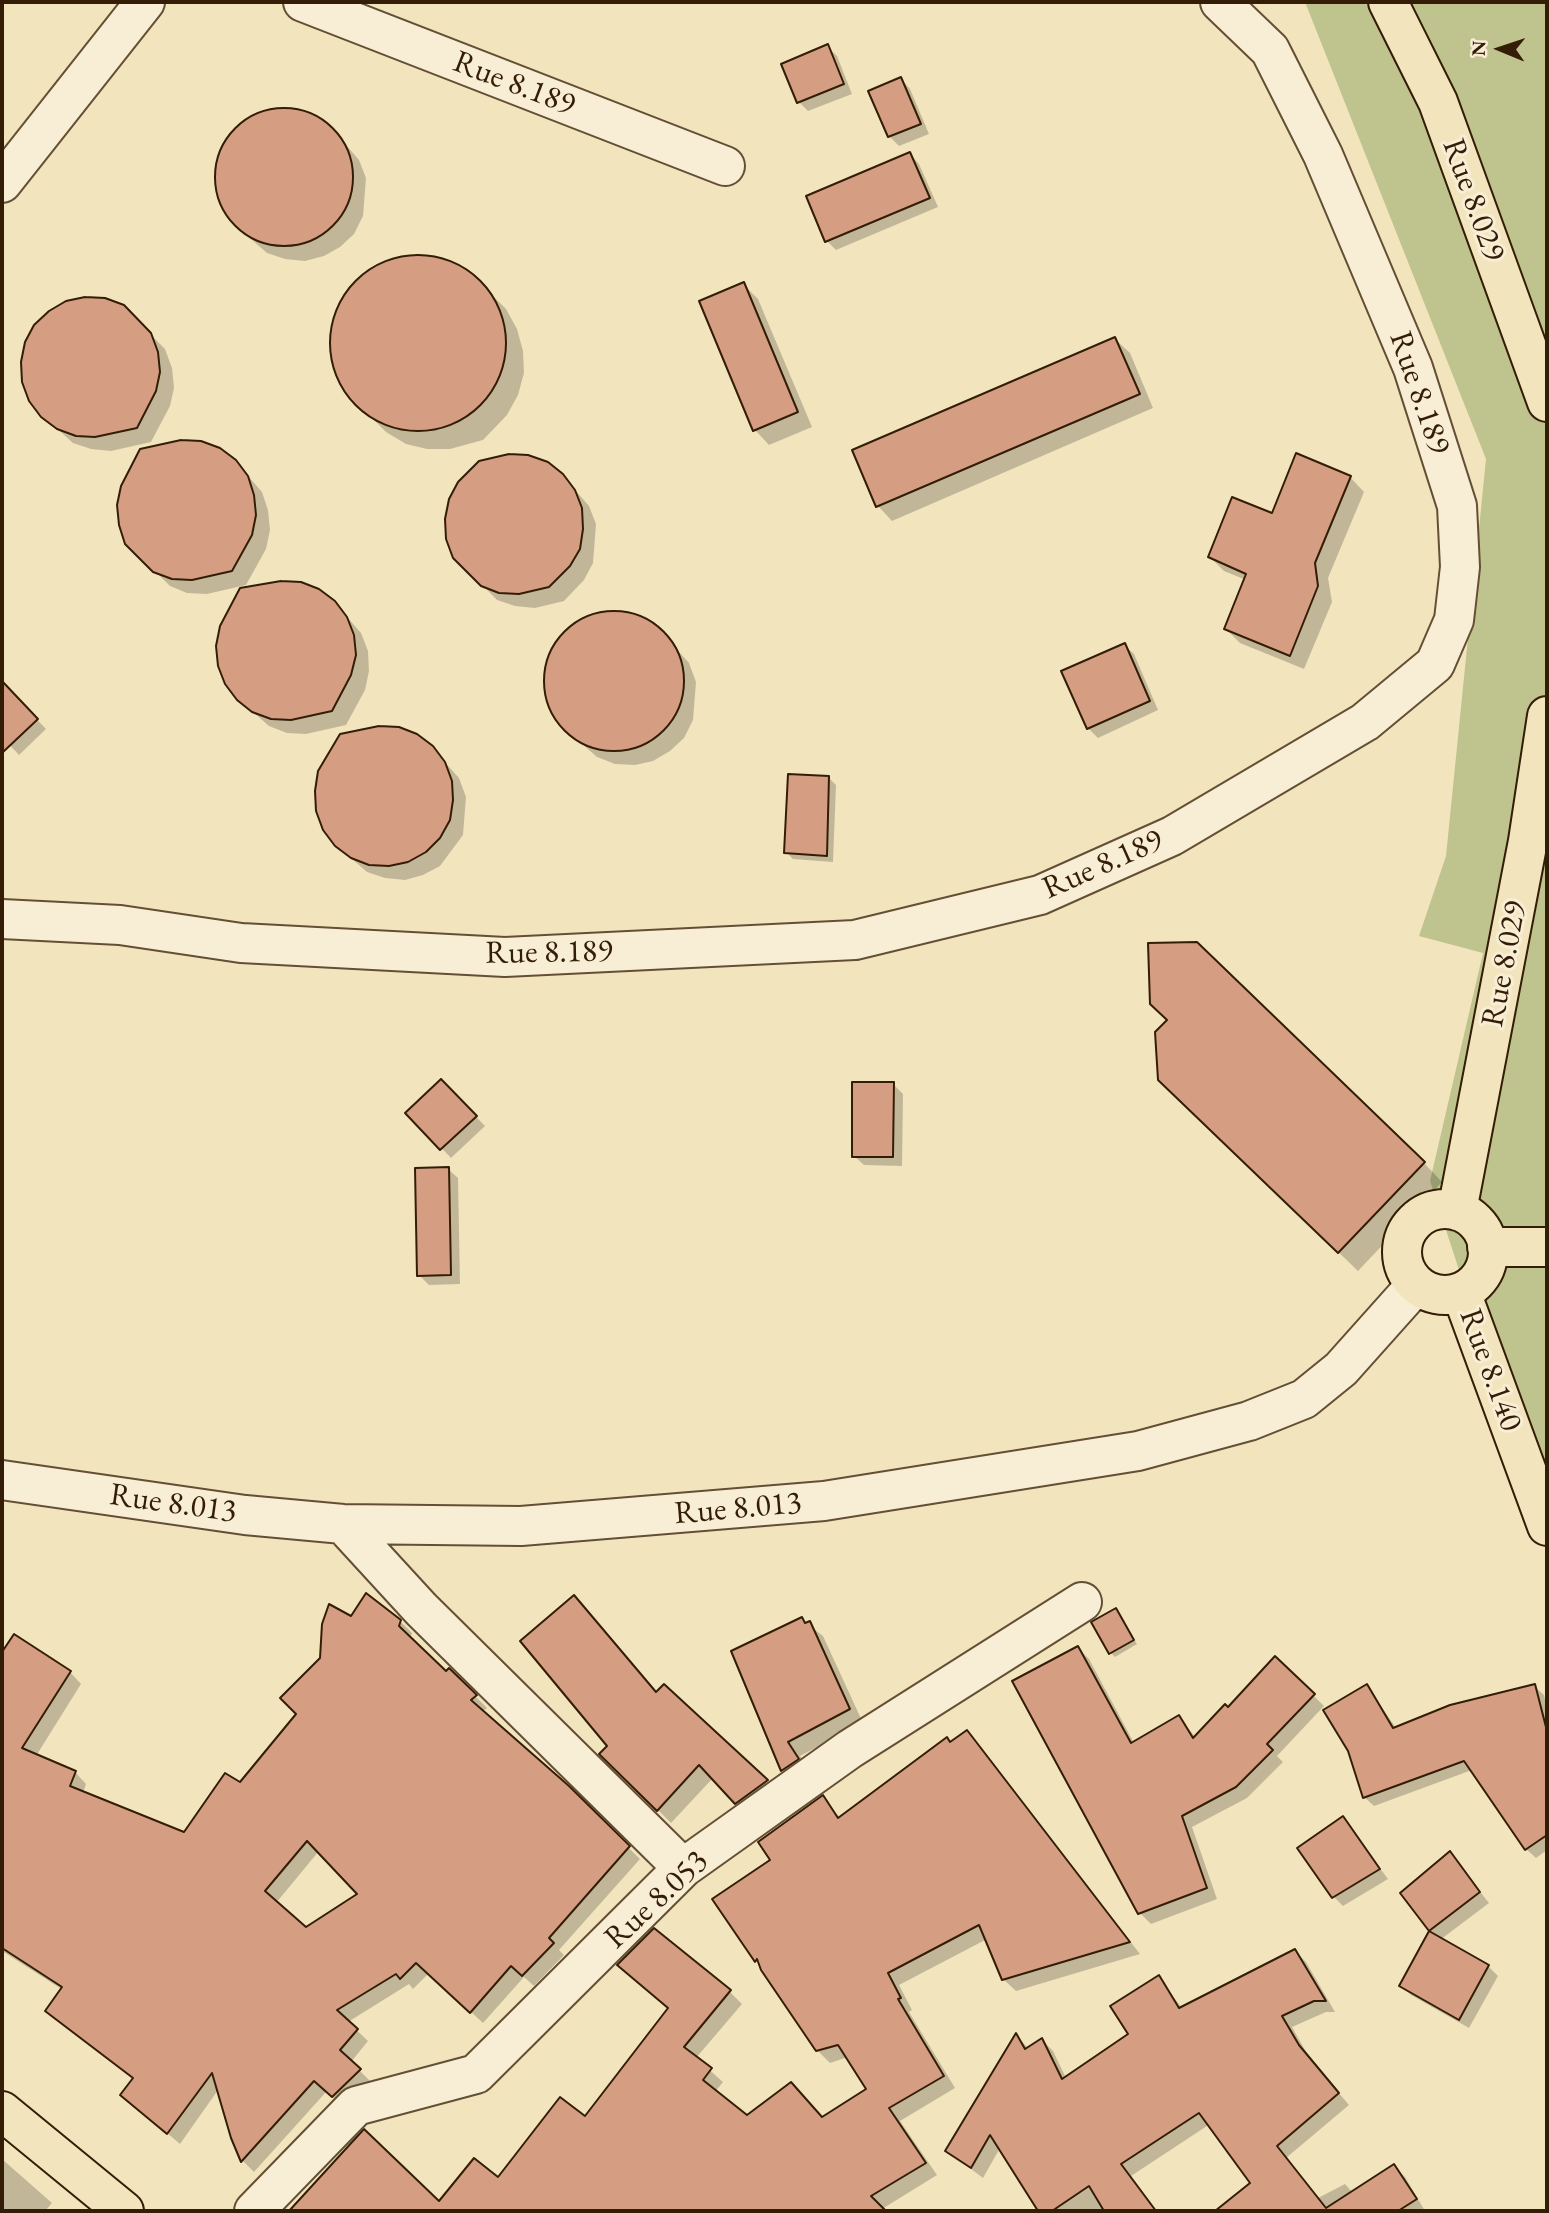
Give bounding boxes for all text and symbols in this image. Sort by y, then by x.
north arrow [1465,14,1535,84]
text: N [1466,40,1491,56]
street label: Rue 8.189 [448,43,580,125]
street label: Rue 8.029 [1433,134,1513,266]
street label: Rue 8.189 [1380,327,1458,459]
street label: Rue 8.189 [1037,822,1169,908]
street label: Rue 8.029 [1474,898,1536,1030]
street label: Rue 8.189 [485,933,613,973]
street label: Rue 8.140 [1450,1304,1530,1436]
street label: Rue 8.013 [107,1476,239,1532]
street label: Rue 8.013 [673,1484,803,1534]
street label: Rue 8.053 [597,1843,717,1957]

